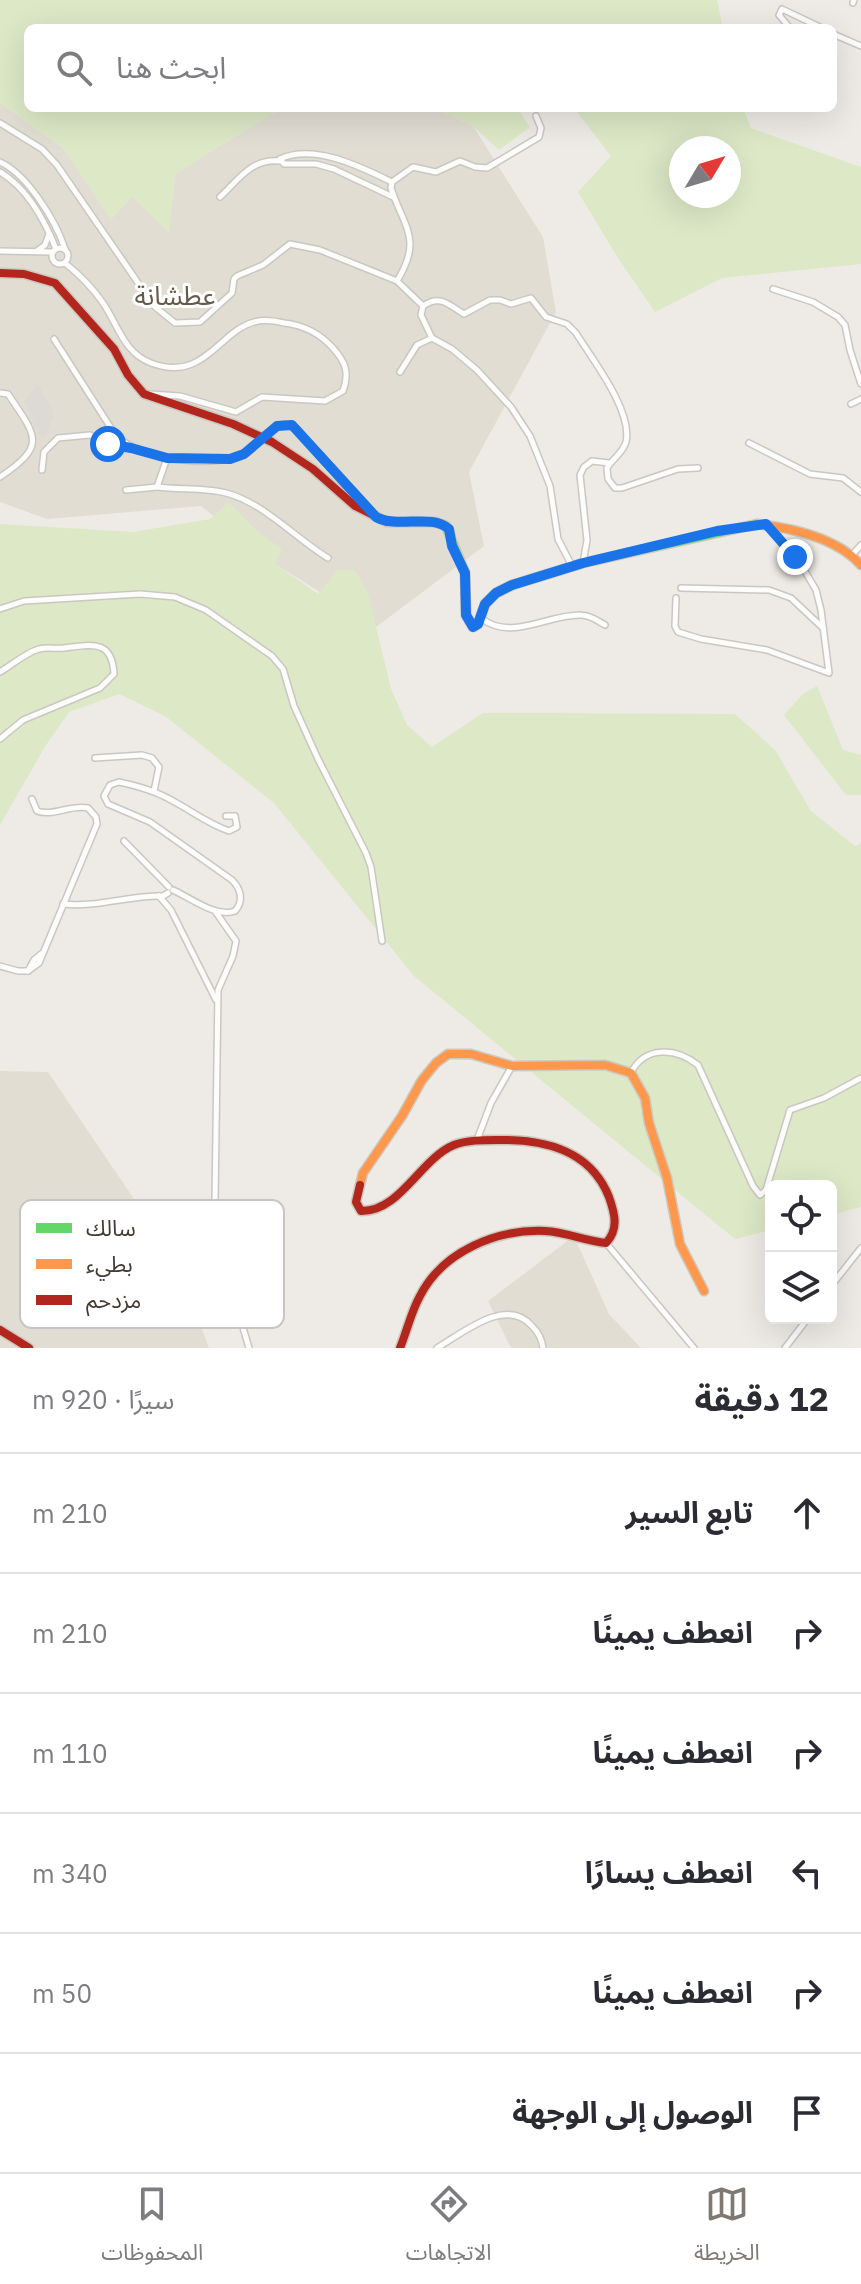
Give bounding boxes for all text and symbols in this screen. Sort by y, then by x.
search box [24,24,837,112]
icon: search [52,46,96,90]
text: ابحث هنا [116,47,226,86]
north arrow [669,136,741,208]
district label: عطشانة [135,278,215,312]
route start [90,426,126,462]
route end [777,539,813,575]
map controls [765,1180,837,1324]
button: locate [765,1180,837,1252]
legend [20,1200,284,1328]
text: سالك [86,1213,136,1242]
text: بطيء [86,1249,133,1281]
button: layers [765,1252,837,1324]
text: مزدحم [86,1285,141,1317]
text: 12 دقيقة [695,1376,829,1420]
text: سيرًا · 920 m [32,1382,174,1416]
icon: ahead [785,1491,829,1535]
text: تابع السير [626,1492,753,1531]
text: 210 m [32,1496,108,1530]
icon: right [785,1611,829,1655]
text: انعطف يمينًا [593,1612,753,1651]
text: 210 m [32,1616,108,1650]
icon: right [785,1731,829,1775]
text: انعطف يمينًا [593,1732,753,1771]
text: 110 m [32,1736,108,1770]
icon: left [785,1851,829,1895]
text: انعطف يسارًا [585,1852,753,1891]
text: 340 m [32,1856,108,1890]
icon: right [785,1971,829,2015]
text: انعطف يمينًا [593,1972,753,2011]
text: 50 m [32,1976,92,2010]
icon: arrive [785,2091,829,2135]
text: الوصول إلى الوجهة [512,2092,753,2131]
tab: المحفوظات [101,2182,203,2276]
tab: الاتجاهات [406,2182,492,2276]
tab: الخريطة [694,2182,760,2276]

